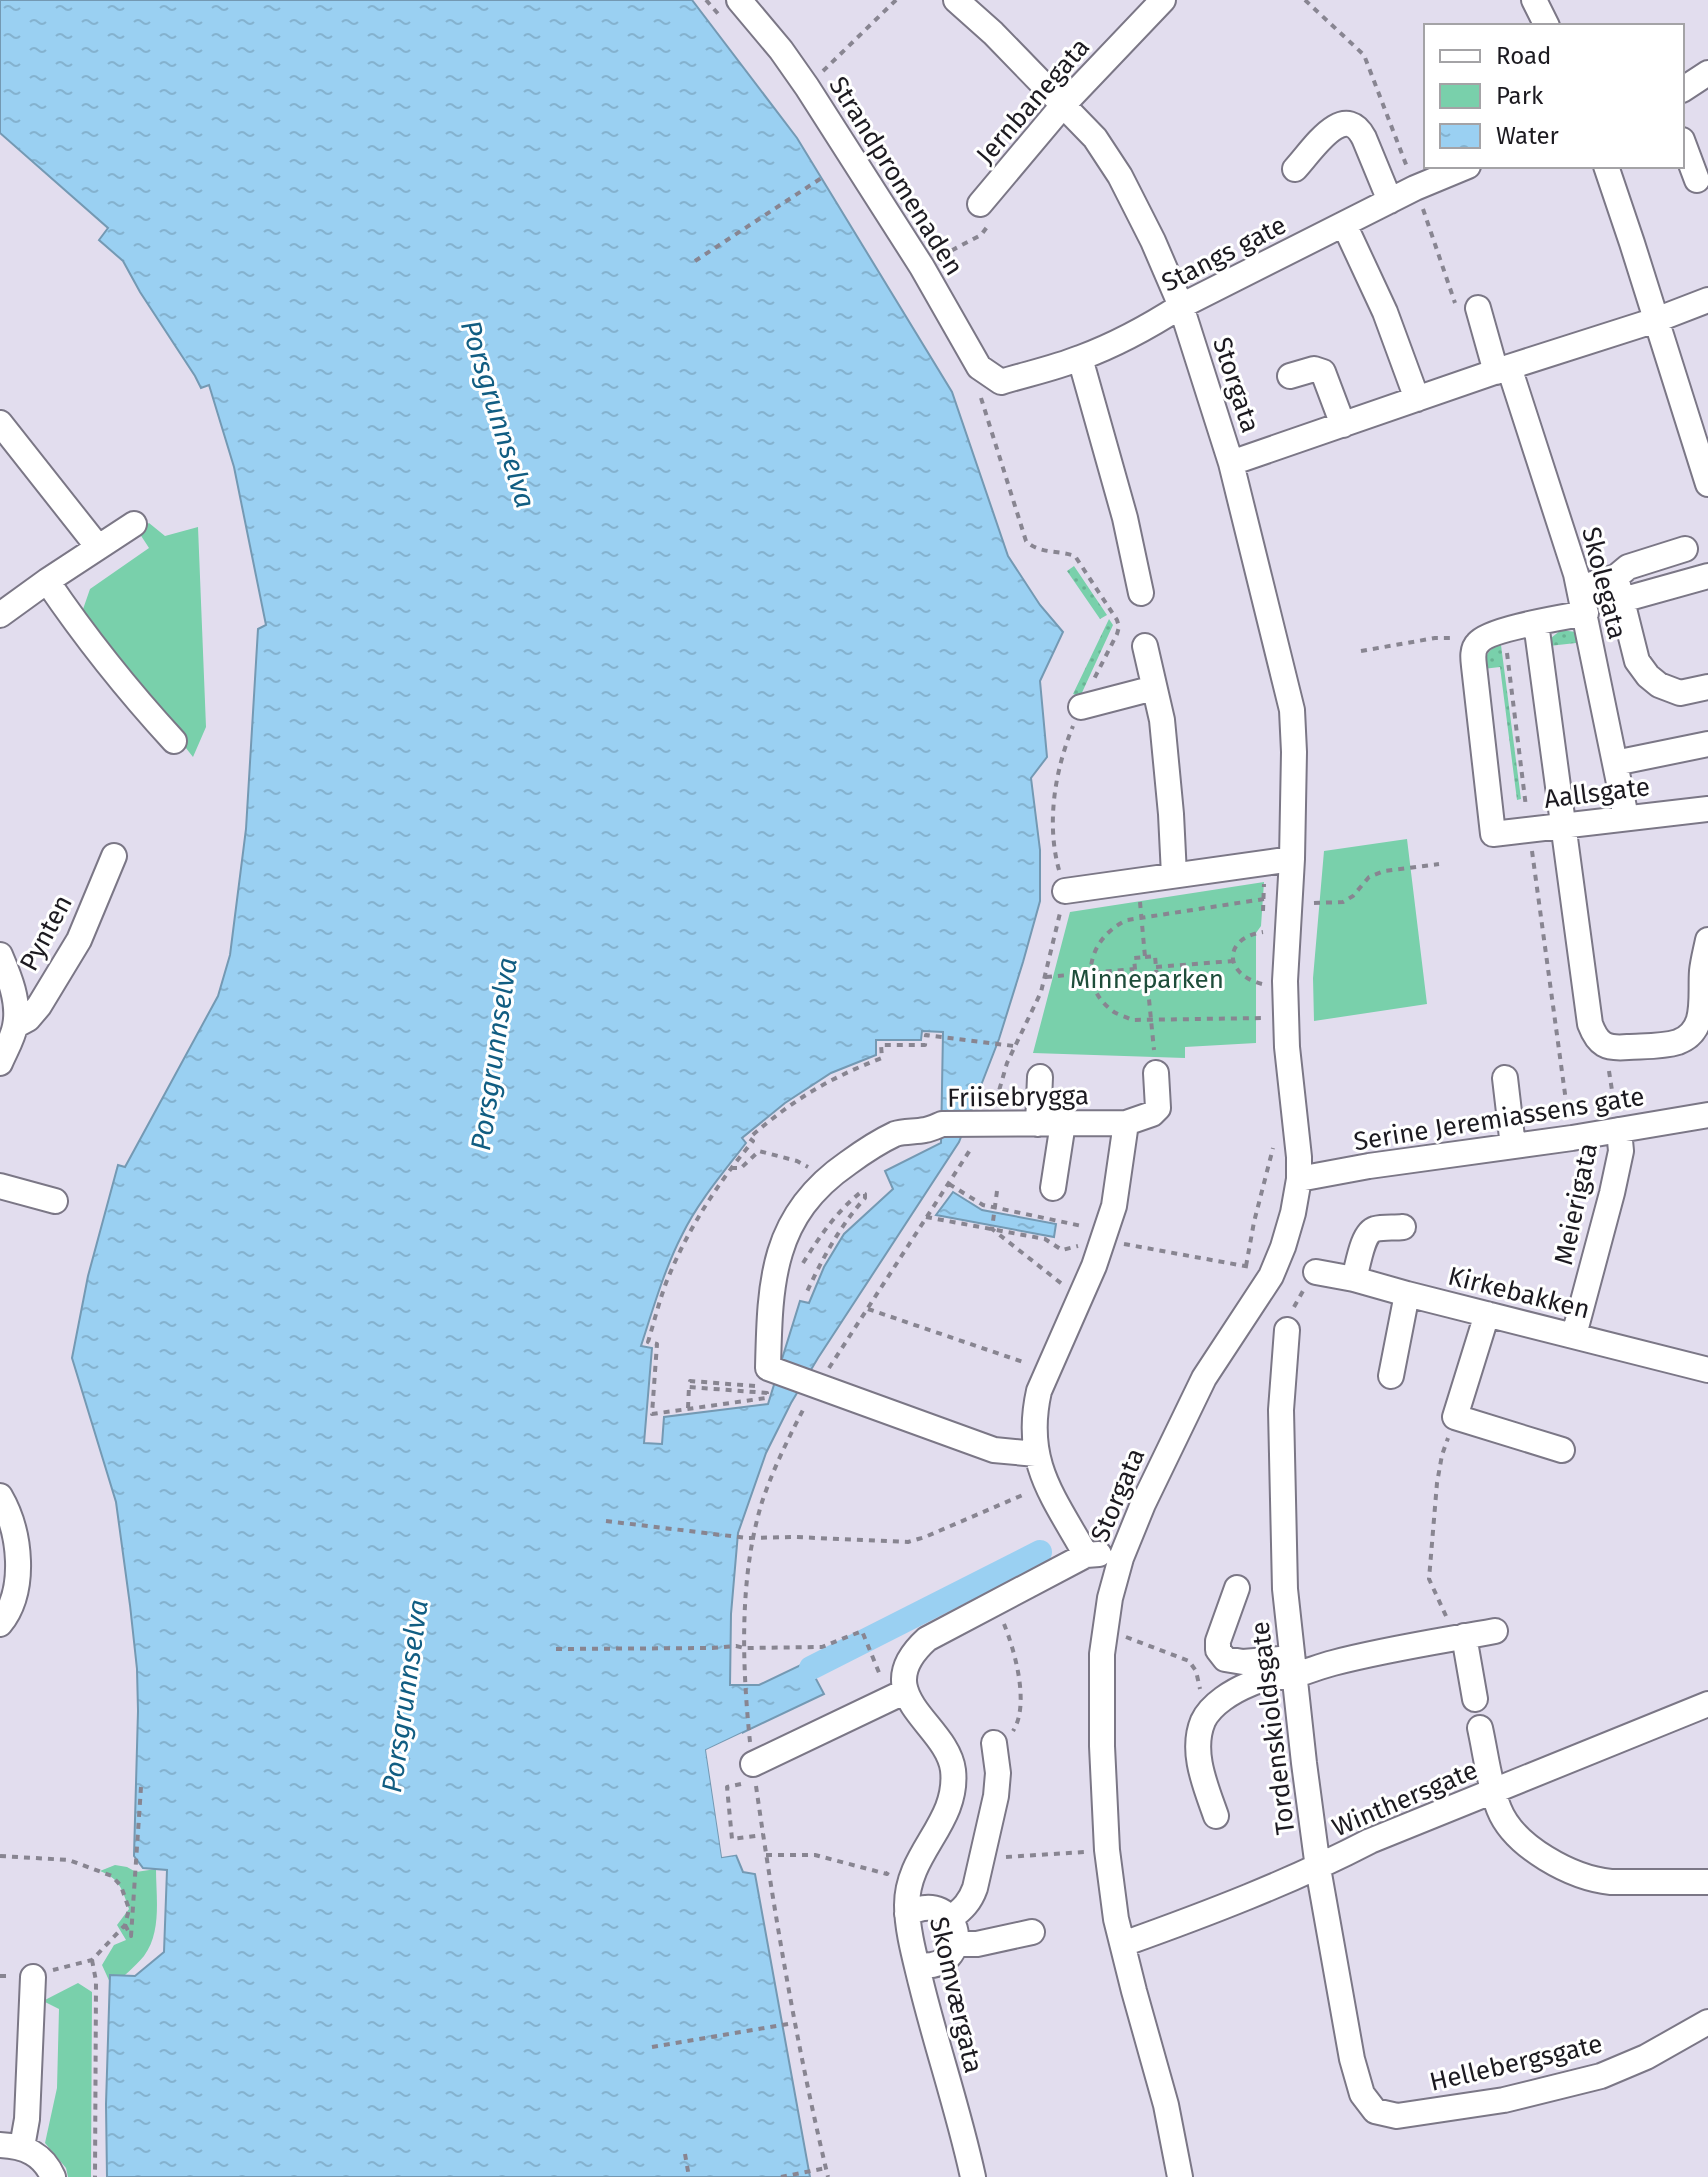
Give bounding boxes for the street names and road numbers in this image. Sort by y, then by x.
street label: Jernbanegata [970,32,1096,170]
street label: Strandpromenaden [822,71,970,281]
street label: Stangs gate [1157,209,1291,299]
street label: Storgata [1206,333,1266,437]
street label: Skolegata [1575,524,1633,642]
street label: Aallsgate [1542,771,1652,815]
street label: Pynten [13,890,79,976]
street label: Friisebrygga [947,1080,1089,1114]
street label: Serine Jeremiassens gate [1351,1081,1647,1157]
street label: Meierigata [1548,1140,1604,1268]
street label: Kirkebakken [1445,1260,1593,1326]
street label: Storgata [1084,1444,1152,1546]
street label: Tordenskioldsgate [1245,1619,1301,1837]
street label: Winthersgate [1328,1754,1482,1844]
street label: Skomværgata [923,1914,989,2076]
street label: Hellebergsgate [1427,2028,1605,2098]

